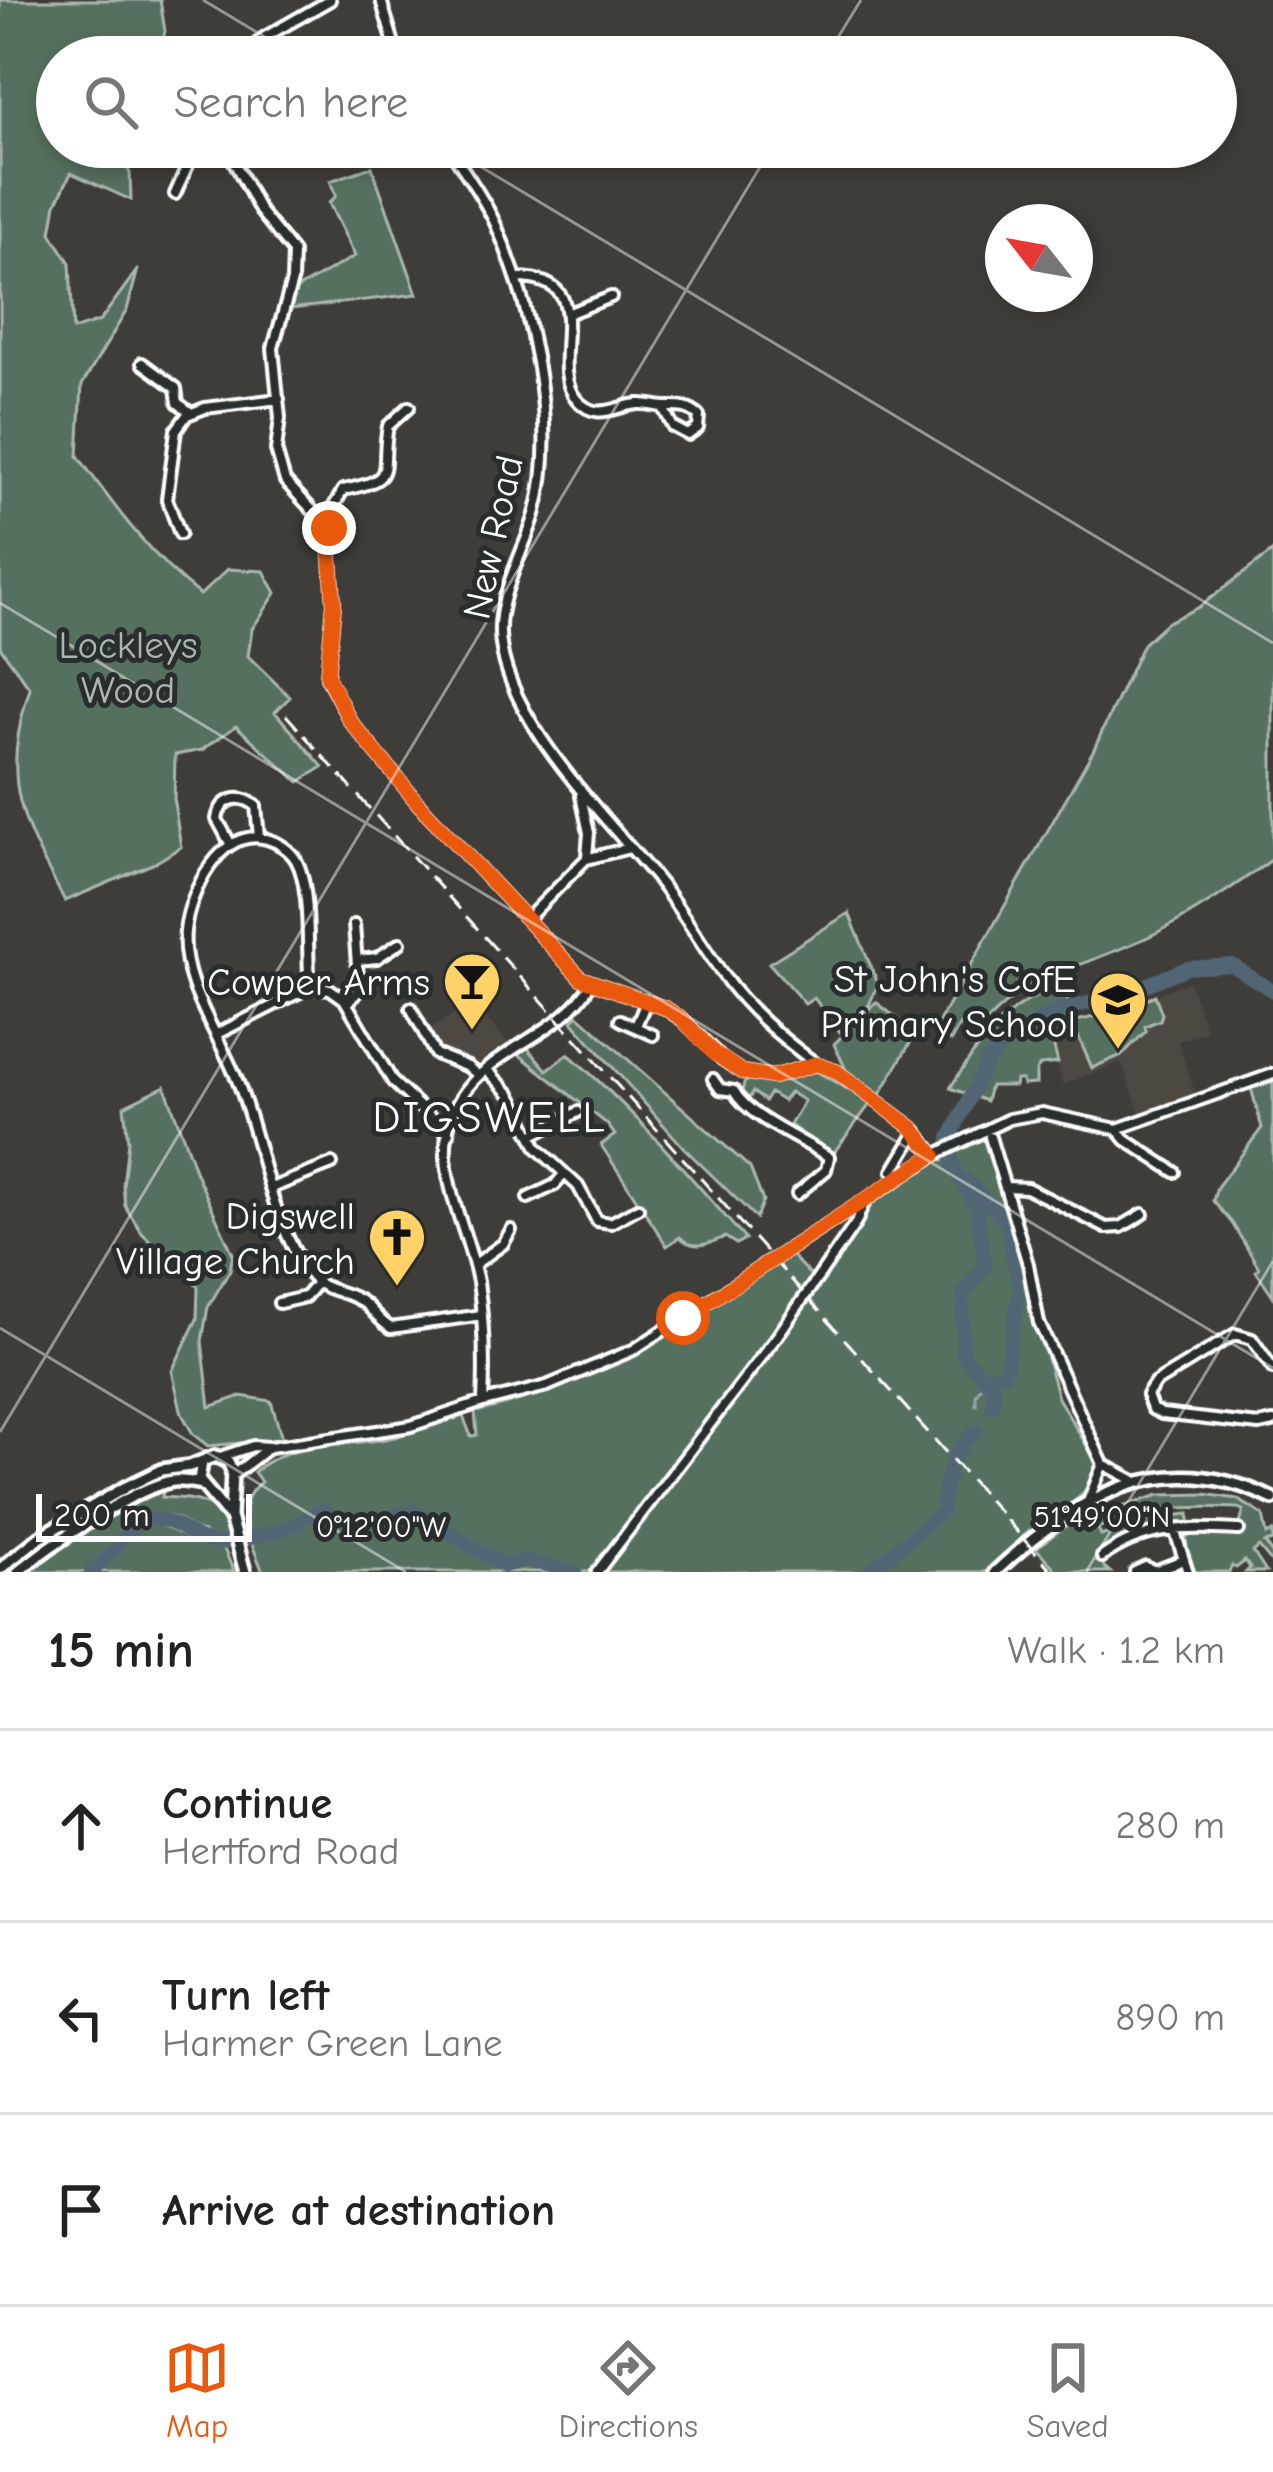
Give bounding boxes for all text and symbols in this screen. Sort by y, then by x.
search box [36,36,1237,168]
icon: search [78,69,144,135]
text: Search here [174,76,408,128]
north arrow [985,204,1093,312]
street label: New Road [454,452,533,623]
route end [302,501,356,555]
park label: Lockleys Wood [59,623,197,713]
bar icon: Cowper Arms [441,950,503,1032]
place label: St John's CofE Primary School [820,957,1076,1047]
place label: Cowper Arms [207,960,430,1005]
school or university icon: St John's CofE Primary School [1087,969,1149,1051]
district label: DIGSWELL [372,1091,608,1143]
place label: Digswell Village Church [116,1194,355,1284]
church icon: Digswell Village Church [366,1206,428,1288]
route start [656,1291,710,1345]
scale bar [36,1488,252,1541]
text: 200 m [54,1496,150,1534]
text: 51°49'00"N [1034,1500,1170,1535]
text: 0°12'00"W [316,1510,446,1545]
text: 15 min [48,1621,194,1680]
text: Walk · 1.2 km [1007,1628,1225,1673]
text: Continue [162,1777,332,1829]
icon: ahead [48,1793,114,1859]
text: 280 m [1115,1803,1225,1848]
text: Hertford Road [162,1829,399,1874]
text: Turn left [162,1969,329,2021]
icon: left [48,1985,114,2051]
text: 890 m [1115,1995,1225,2040]
text: Harmer Green Lane [162,2021,503,2066]
icon: arrive [48,2177,114,2243]
text: Arrive at destination [162,2184,555,2236]
tab: Map [164,2335,230,2445]
tab: Directions [559,2335,698,2445]
tab: Saved [1026,2335,1109,2445]

